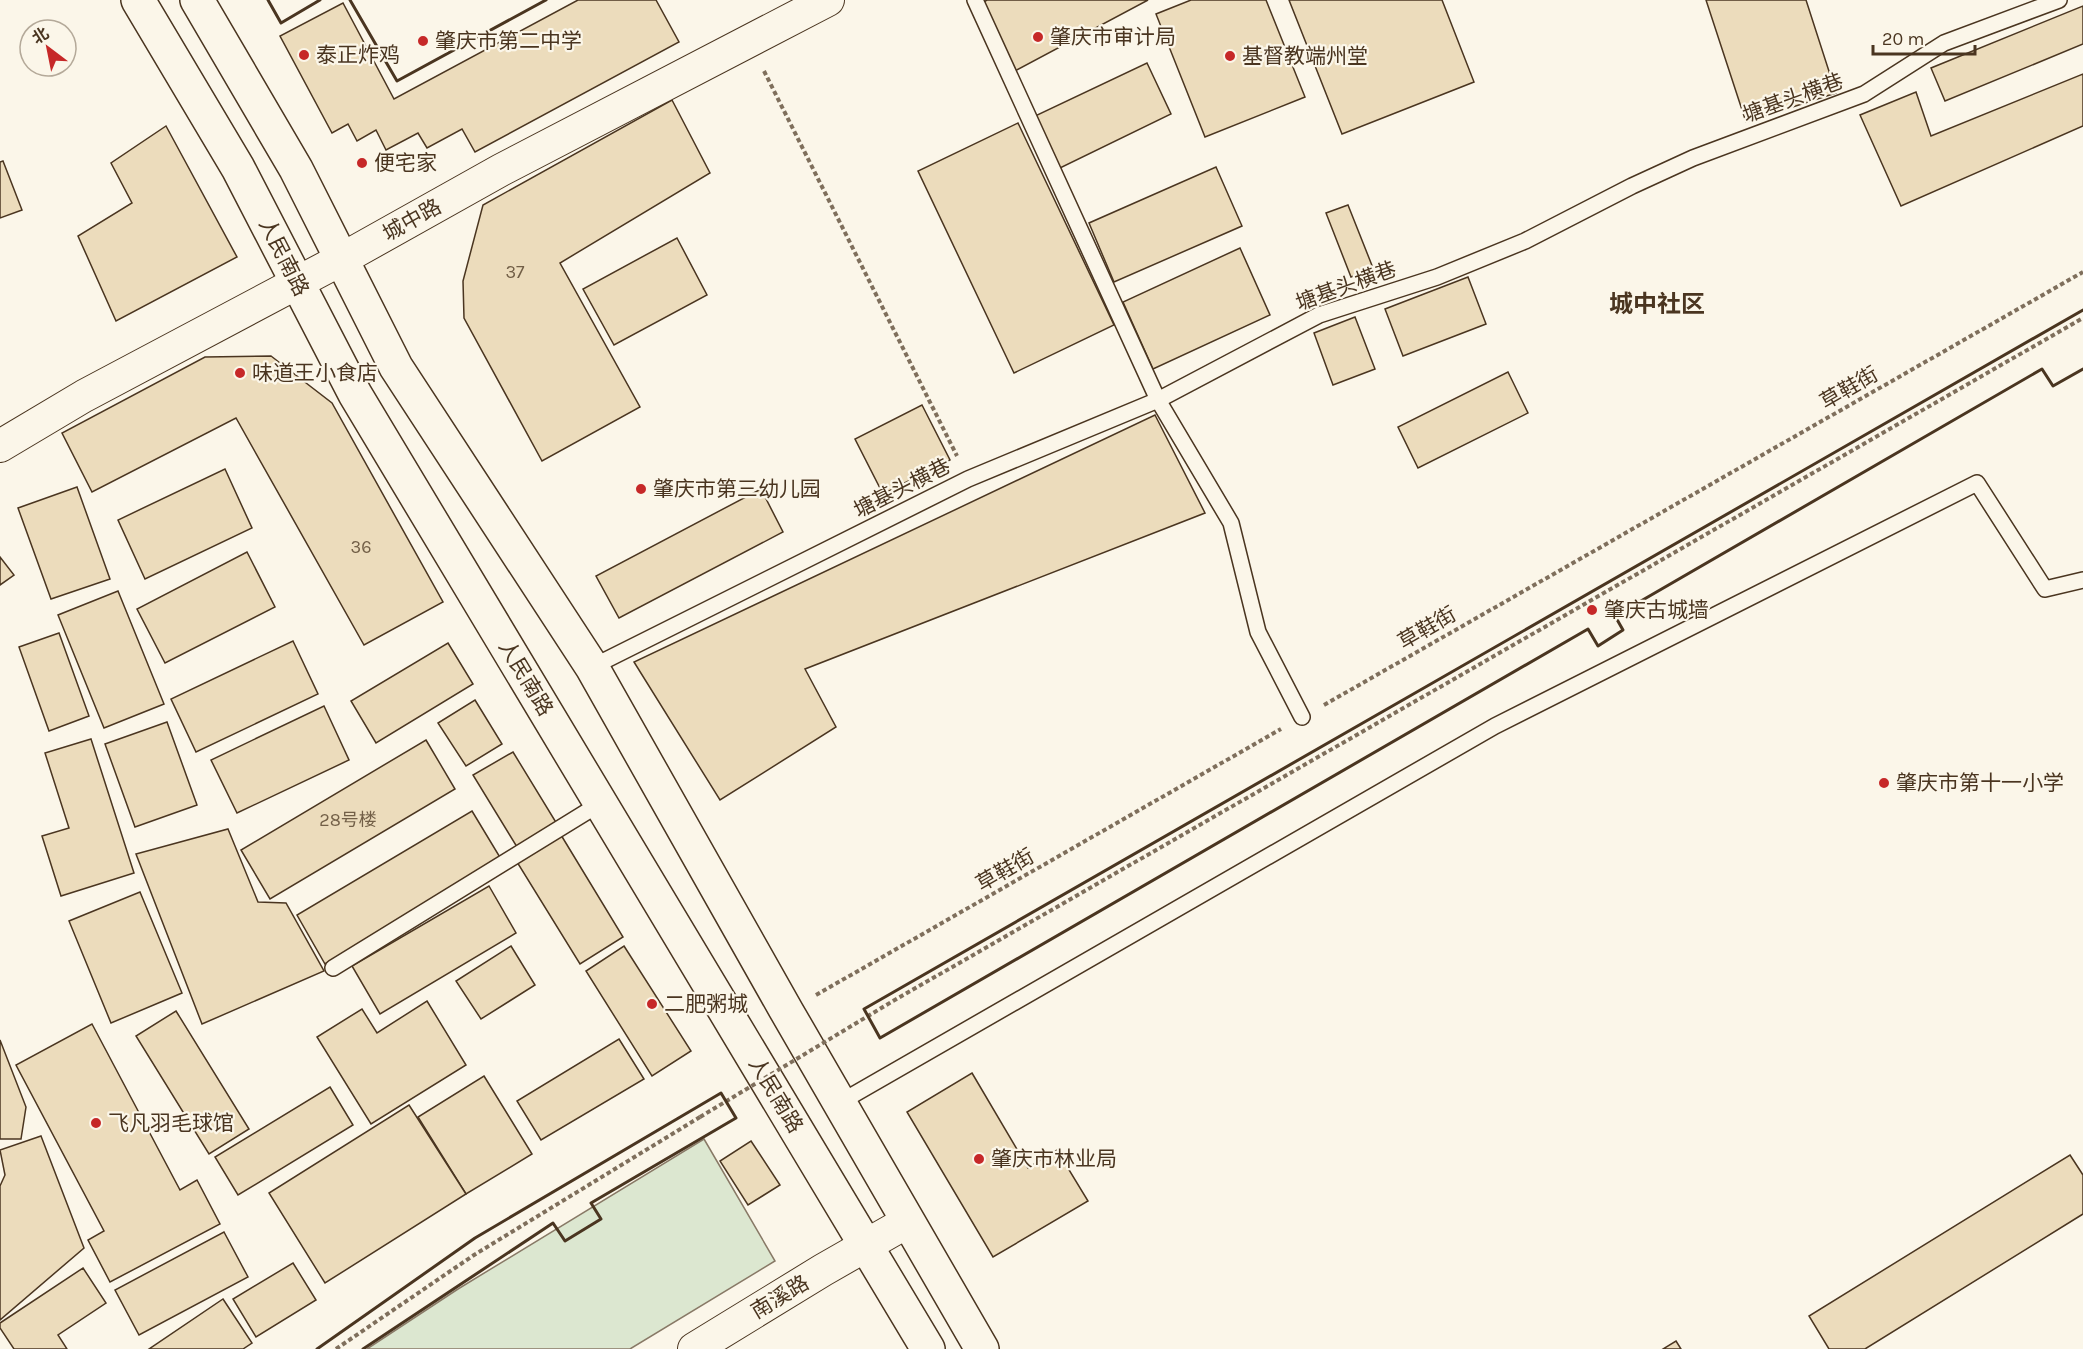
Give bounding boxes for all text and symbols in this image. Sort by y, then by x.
north arrow [18,18,78,78]
scale bar [1873,18,1975,56]
text: 北 [28,23,52,48]
place label: 肇庆市审计局 [1050,25,1176,49]
text: 20 m [1882,28,1924,50]
place label: 肇庆市第二中学 [435,29,582,53]
marker: 肇庆市审计局 [1031,30,1045,44]
marker: 肇庆市第二中学 [416,34,430,48]
place label: 泰正炸鸡 [316,43,400,67]
place label: 基督教端州堂 [1242,44,1368,68]
marker: 泰正炸鸡 [297,48,311,62]
marker: 基督教端州堂 [1223,49,1237,63]
street label: 塘基头横巷 [1740,69,1846,127]
place label: 便宅家 [374,151,437,175]
marker: 便宅家 [355,156,369,170]
street label: 城中路 [379,194,445,246]
street label: 人民南路 [254,214,314,300]
street label: 塘基头横巷 [1293,257,1399,315]
house number: 37 [505,261,525,283]
district label: 城中社区 [1609,290,1705,318]
place label: 味道王小食店 [252,361,378,385]
street label: 草鞋街 [1816,362,1882,414]
marker: 味道王小食店 [233,366,247,380]
street label: 塘基头横巷 [850,453,954,523]
place label: 肇庆市第三幼儿园 [653,477,821,501]
marker: 肇庆市第三幼儿园 [634,482,648,496]
house number: 36 [351,536,371,558]
place label: 肇庆古城墙 [1604,598,1709,622]
street label: 草鞋街 [1394,602,1460,654]
marker: 肇庆古城墙 [1585,603,1599,617]
street label: 人民南路 [494,636,558,720]
place label: 肇庆市第十一小学 [1896,771,2064,795]
marker: 肇庆市第十一小学 [1877,776,1891,790]
house number: 28号楼 [319,809,377,831]
street label: 草鞋街 [972,844,1038,896]
place label: 二肥粥城 [664,992,748,1016]
marker: 二肥粥城 [645,997,659,1011]
street label: 人民南路 [744,1053,808,1137]
place label: 飞凡羽毛球馆 [108,1111,234,1135]
marker: 飞凡羽毛球馆 [89,1116,103,1130]
place label: 肇庆市林业局 [991,1147,1117,1171]
marker: 肇庆市林业局 [972,1152,986,1166]
street label: 南溪路 [747,1270,813,1324]

